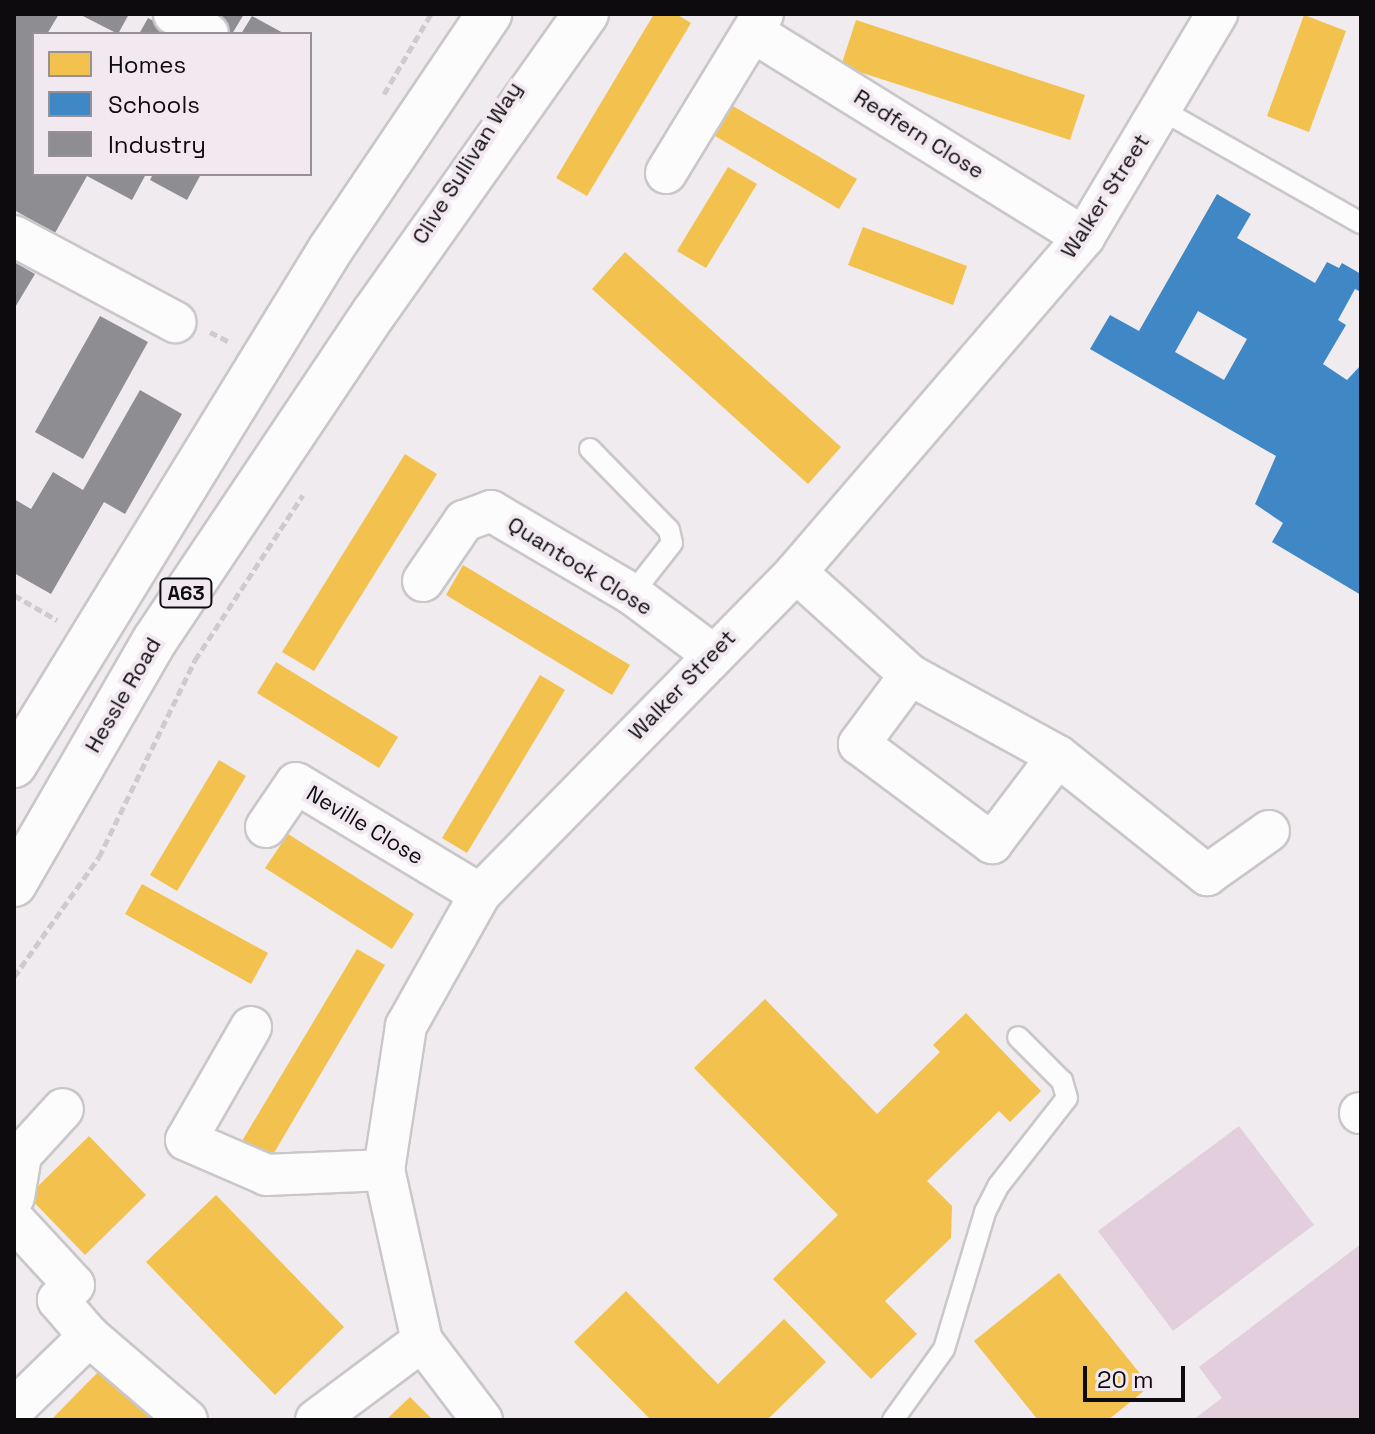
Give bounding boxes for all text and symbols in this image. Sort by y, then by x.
legend [32,32,312,176]
text: Homes [108,49,186,80]
street label: Clive Sullivan Way [406,77,528,249]
street label: Redfern Close [849,83,989,185]
text: Schools [108,89,200,120]
text: Industry [108,129,206,160]
street label: Walker Street [1055,129,1155,263]
street label: Quantock Close [503,511,657,621]
road number: A63 [158,577,214,609]
street label: Walker Street [623,625,741,745]
street label: Hessle Road [79,633,167,757]
street label: Neville Close [302,780,428,870]
scale bar [1087,1350,1189,1400]
text: 20 m [1097,1364,1154,1395]

